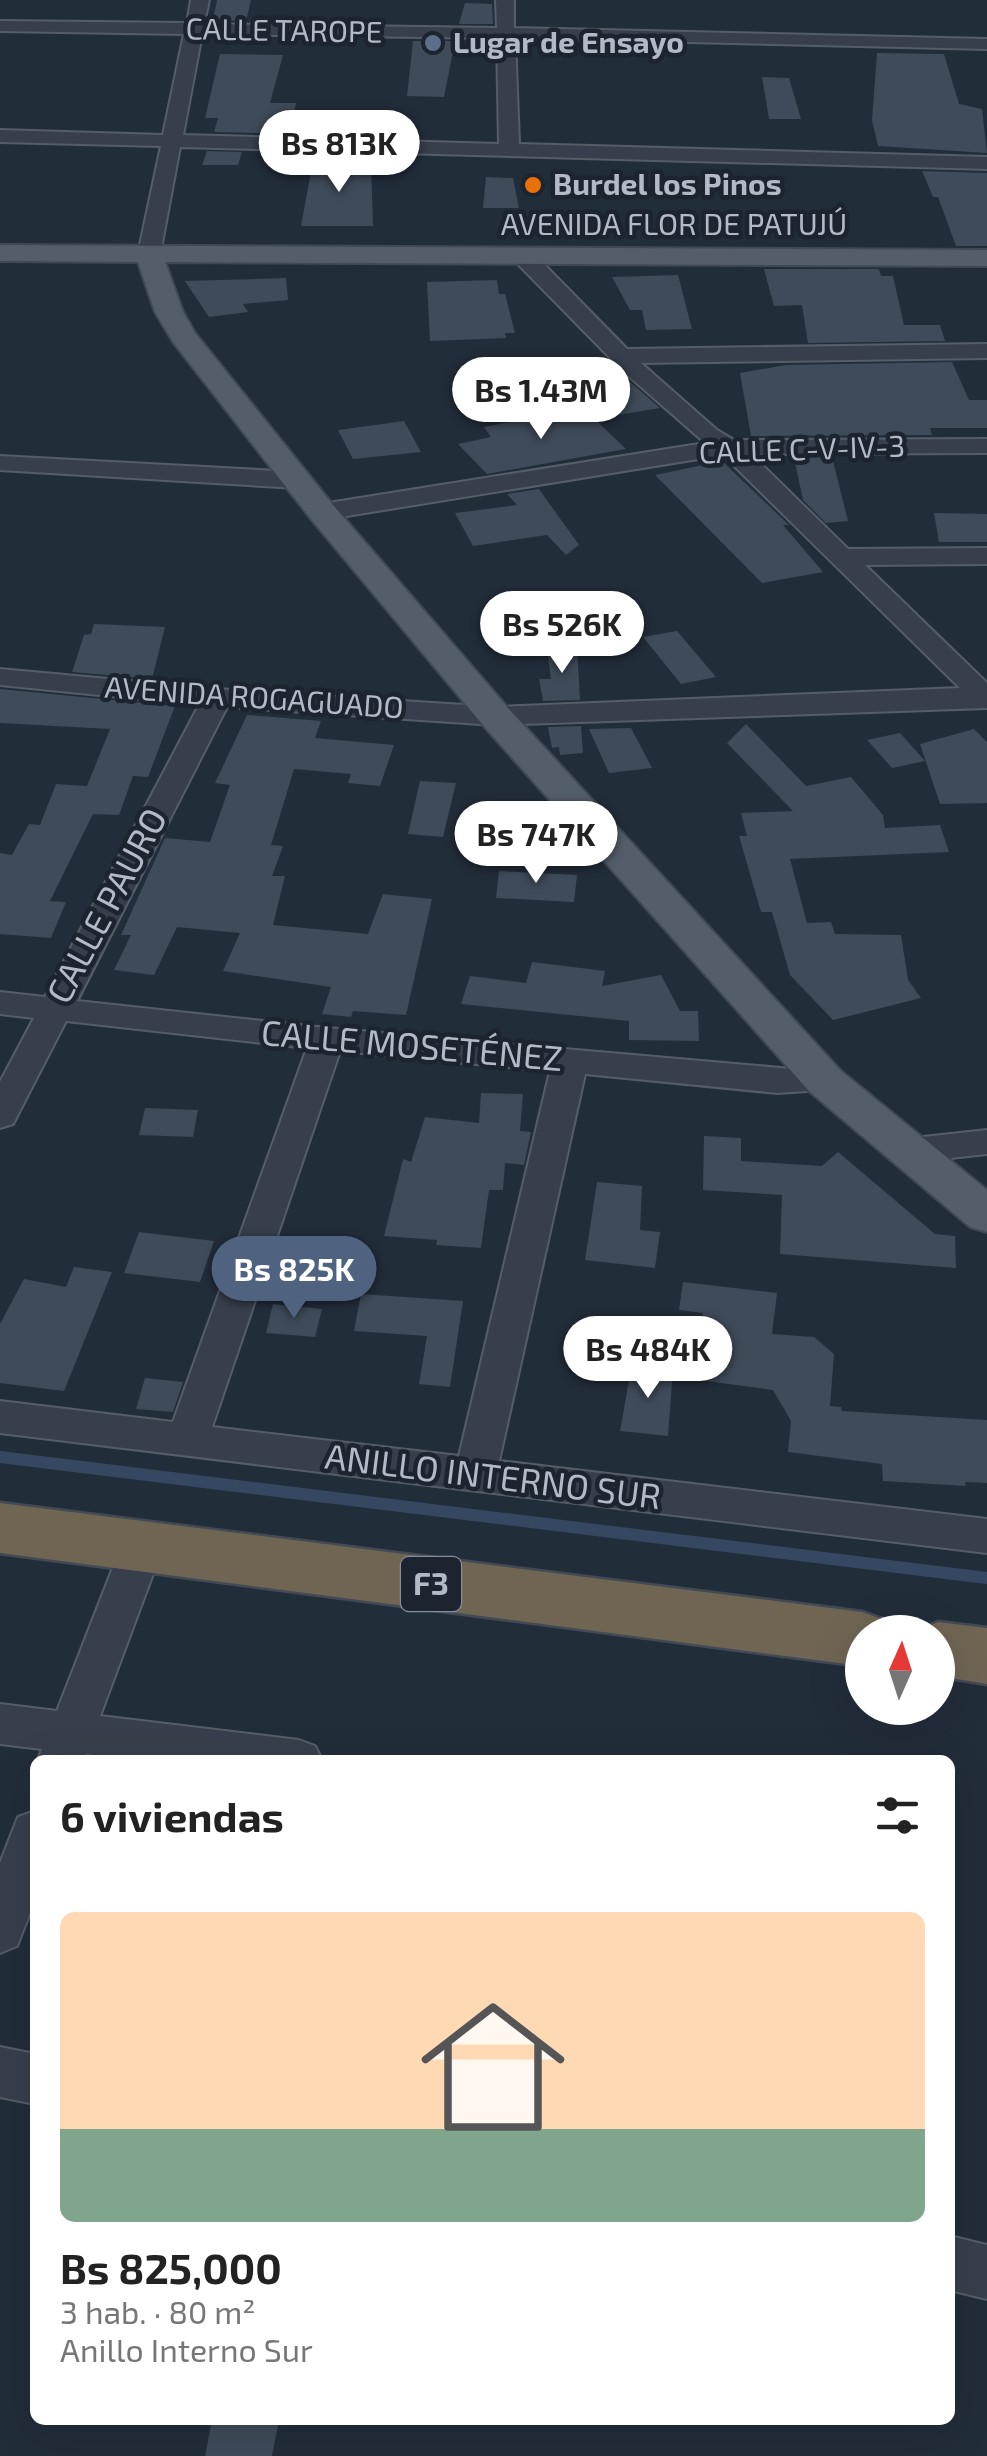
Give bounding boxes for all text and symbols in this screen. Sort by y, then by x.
street label: CALLE TAROPE [185,9,383,49]
place label: Lugar de Ensayo [453,23,684,60]
marker: Lugar de Ensayo [422,32,444,54]
pin: Bs 813K [247,110,431,195]
text: Bs 813K [281,123,397,161]
place label: Burdel los Pinos [553,165,782,201]
marker: Burdel los Pinos [522,174,544,196]
street label: AVENIDA FLOR DE PATUJÚ [501,205,847,241]
pin: Bs 1.43M [438,357,644,442]
text: Bs 1.43M [474,370,608,408]
street label: CALLE C-V-IV-3 [698,426,906,470]
pin: Bs 526K [470,591,654,676]
text: Bs 526K [502,604,622,642]
street label: AVENIDA ROGAGUADO [104,668,405,724]
street label: CALLE PAURO [36,801,174,1010]
pin: Bs 747K [444,801,628,886]
text: Bs 747K [477,814,595,852]
street label: CALLE MOSETÉNEZ [260,1010,565,1078]
pin: Bs 825K [202,1236,386,1321]
text: Bs 825K [234,1249,354,1287]
pin: Bs 484K [556,1316,740,1401]
text: Bs 484K [585,1329,711,1367]
street label: ANILLO INTERNO SUR [323,1434,664,1516]
road number: F3 [401,1557,461,1611]
north arrow [845,1615,955,1725]
map controls [845,1615,955,1725]
icon: filters [870,1788,925,1843]
text: 6 viviendas [60,1790,284,1840]
icon: home [403,1977,583,2157]
text: Bs 825,000 [60,2242,282,2292]
text: 3 hab. · 80 m² [60,2292,256,2330]
text: Anillo Interno Sur [60,2330,313,2368]

